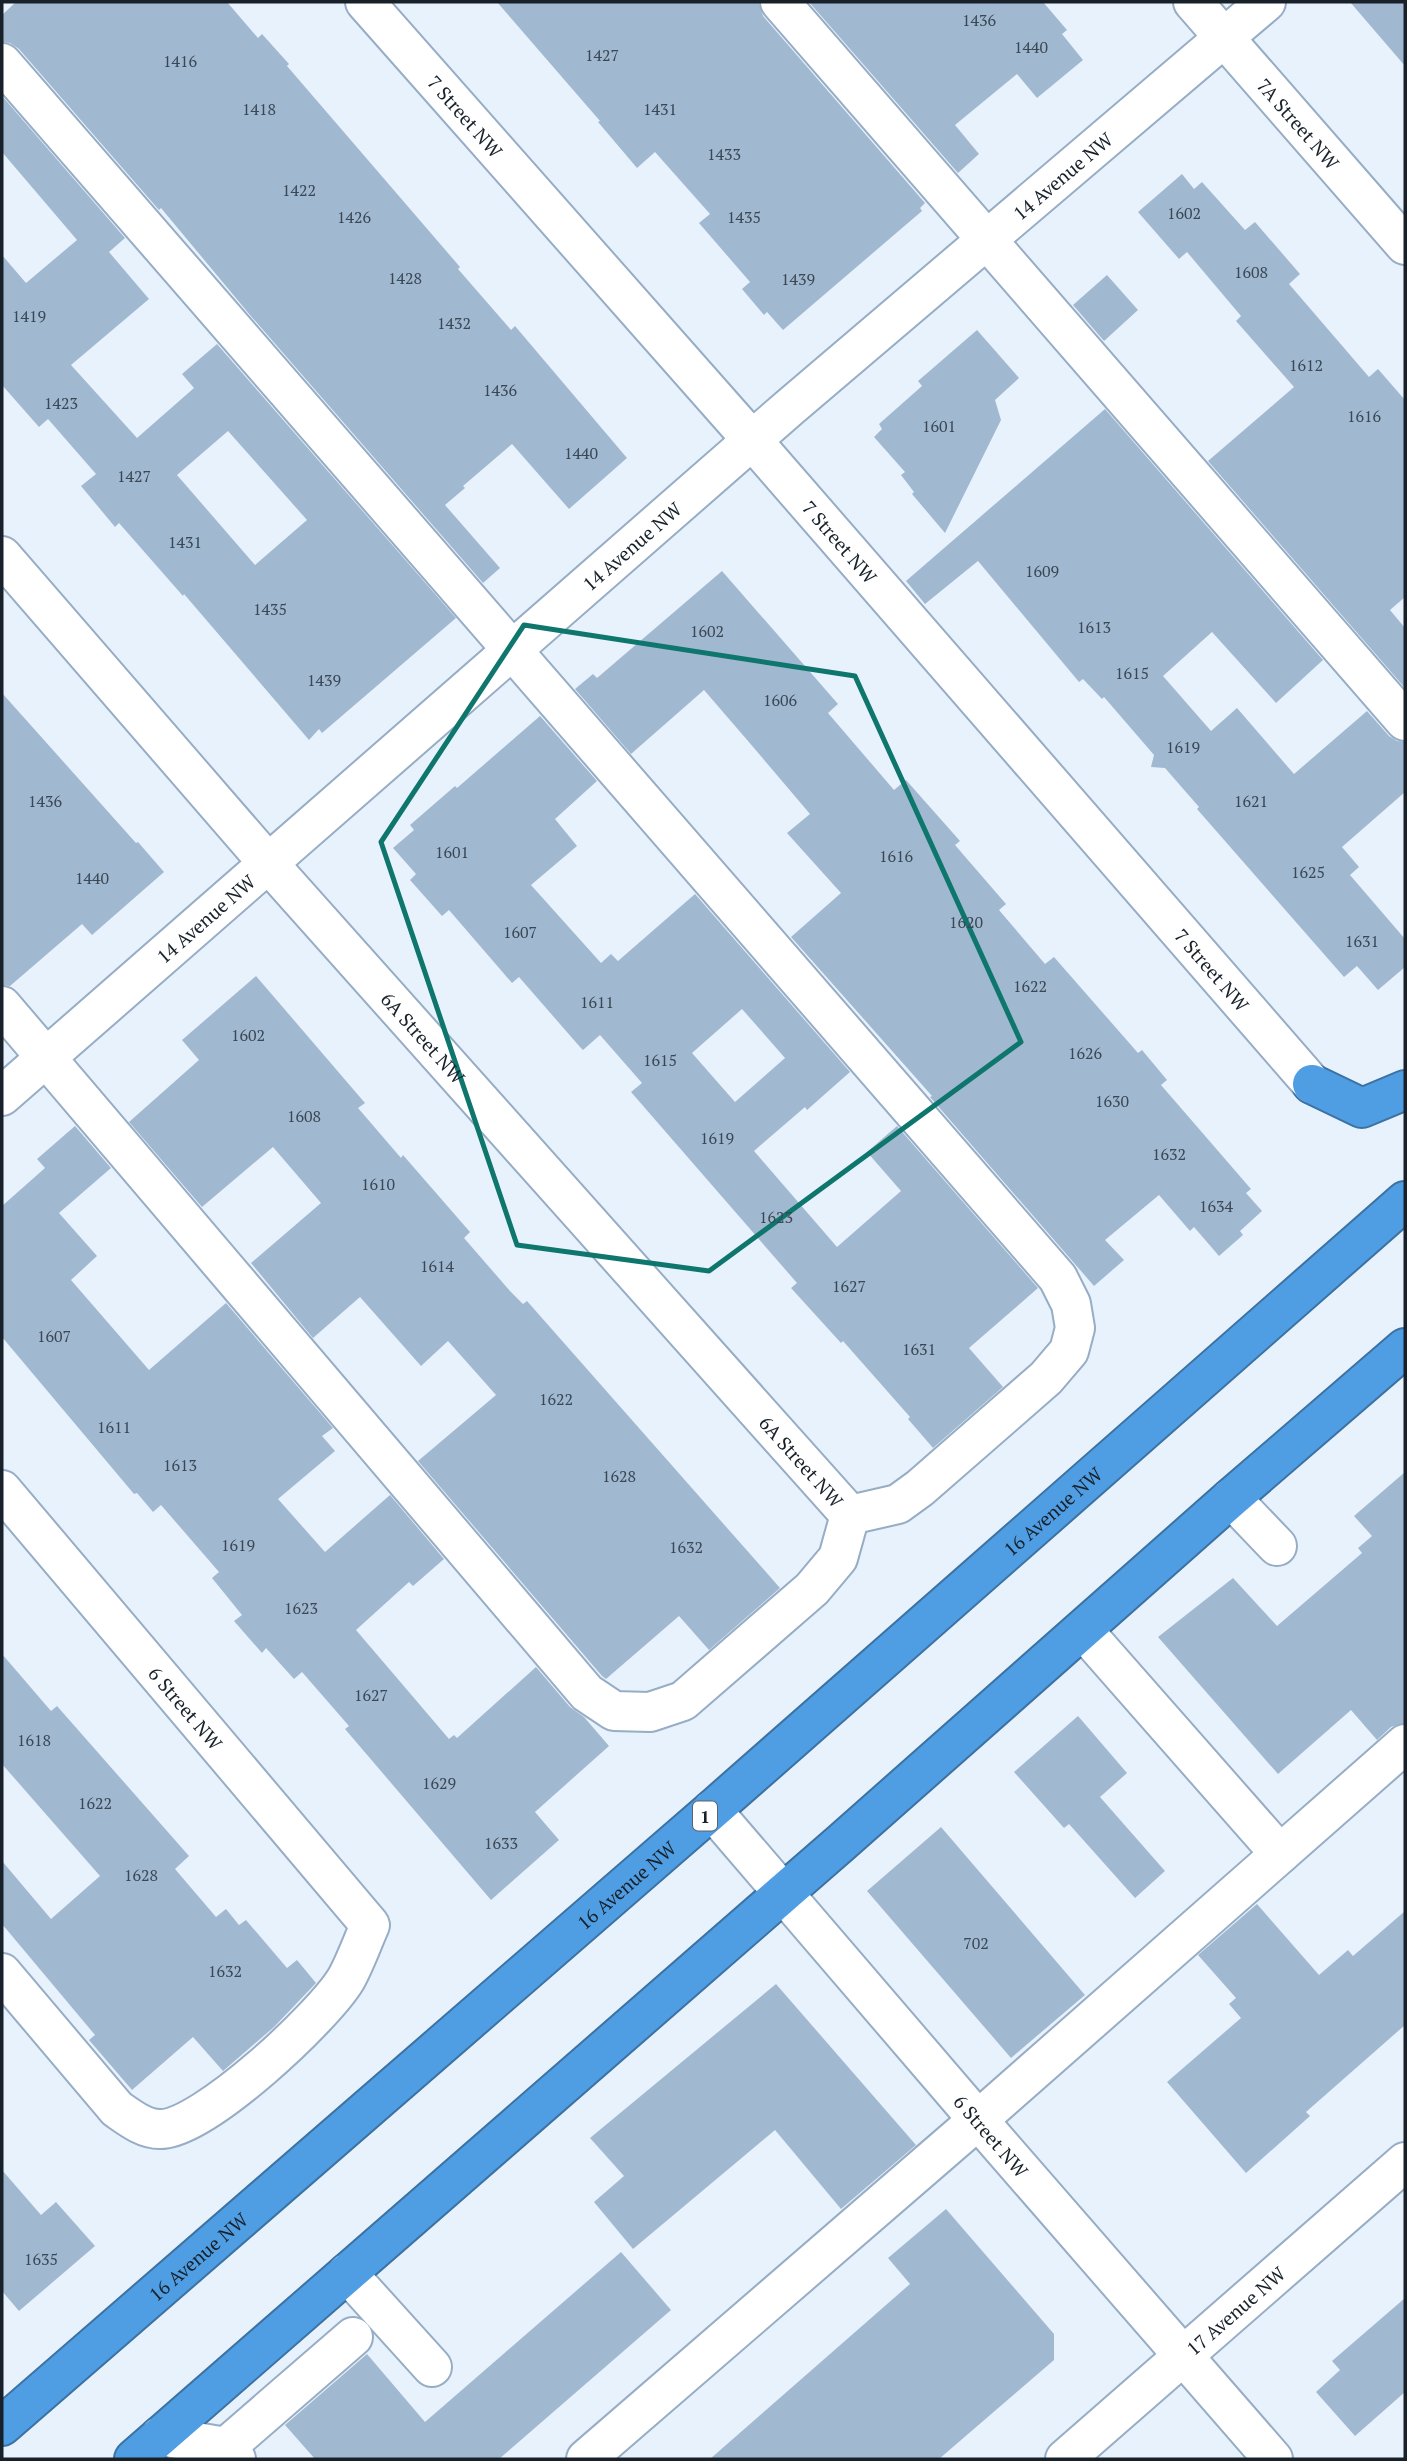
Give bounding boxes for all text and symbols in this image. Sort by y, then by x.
house number: 1436 [962,9,997,31]
house number: 1440 [1014,36,1048,58]
house number: 1427 [585,44,619,66]
house number: 1416 [163,50,198,72]
street label: 7 Street NW [423,69,509,163]
street label: 7A Street NW [1252,72,1346,174]
house number: 1418 [242,98,276,120]
house number: 1431 [643,98,677,120]
street label: 14 Avenue NW [1007,126,1117,225]
house number: 1433 [707,143,741,165]
house number: 1422 [282,179,316,201]
house number: 1602 [1167,202,1201,224]
house number: 1426 [337,206,372,228]
house number: 1435 [727,206,761,228]
house number: 1608 [1234,261,1268,283]
house number: 1428 [388,267,422,289]
house number: 1439 [781,268,815,290]
house number: 1419 [12,305,46,327]
house number: 1432 [437,312,471,334]
house number: 1612 [1289,354,1323,376]
house number: 1436 [483,379,518,401]
house number: 1423 [44,392,78,414]
house number: 1616 [1347,405,1382,427]
house number: 1601 [922,415,956,437]
house number: 1440 [564,442,598,464]
house number: 1427 [117,465,151,487]
street label: 7 Street NW [797,495,883,588]
street label: 14 Avenue NW [577,496,686,596]
house number: 1431 [168,531,202,553]
house number: 1609 [1025,560,1059,582]
house number: 1435 [253,598,287,620]
house number: 1613 [1077,616,1111,638]
house number: 1602 [690,620,724,642]
house number: 1615 [1115,662,1149,684]
house number: 1439 [307,669,341,691]
house number: 1606 [763,689,798,711]
house number: 1619 [1166,736,1200,758]
house number: 1436 [28,790,63,812]
house number: 1621 [1234,790,1268,812]
house number: 1601 [435,841,469,863]
house number: 1616 [879,845,914,867]
house number: 1625 [1291,861,1325,883]
house number: 1440 [75,867,109,889]
street label: 14 Avenue NW [151,868,260,968]
house number: 1620 [949,911,983,933]
house number: 1607 [503,921,537,943]
street label: 7 Street NW [1169,923,1255,1016]
house number: 1631 [1345,930,1379,952]
house number: 1622 [1013,975,1047,997]
street label: 6A Street NW [376,986,471,1089]
house number: 1611 [580,991,614,1013]
house number: 1602 [231,1024,265,1046]
house number: 1626 [1068,1042,1103,1064]
house number: 1615 [643,1049,677,1071]
house number: 1630 [1095,1090,1129,1112]
house number: 1608 [287,1105,321,1127]
house number: 1619 [700,1127,734,1149]
house number: 1632 [1152,1143,1186,1165]
house number: 1610 [361,1173,395,1195]
house number: 1634 [1199,1195,1234,1217]
house number: 1623 [759,1206,793,1228]
house number: 1614 [420,1255,455,1277]
house number: 1627 [832,1275,866,1297]
house number: 1607 [37,1325,71,1347]
house number: 1631 [902,1338,936,1360]
house number: 1622 [539,1388,573,1410]
street label: 6A Street NW [755,1410,850,1512]
house number: 1611 [97,1416,131,1438]
house number: 1613 [163,1454,197,1476]
street label: 16 Avenue NW [998,1461,1107,1561]
house number: 1628 [602,1465,636,1487]
house number: 1619 [221,1534,255,1556]
house number: 1632 [669,1536,703,1558]
house number: 1623 [284,1597,318,1619]
street label: 6 Street NW [144,1661,229,1755]
house number: 1627 [354,1684,388,1706]
house number: 1618 [17,1729,51,1751]
house number: 1629 [422,1772,456,1794]
house number: 1622 [78,1792,112,1814]
road number: 1 [693,1802,717,1830]
house number: 1633 [484,1832,518,1854]
street label: 16 Avenue NW [571,1835,681,1934]
house number: 1628 [124,1864,158,1886]
house number: 702 [963,1932,989,1954]
house number: 1632 [208,1960,242,1982]
street label: 6 Street NW [949,2089,1034,2182]
street label: 16 Avenue NW [143,2206,252,2306]
house number: 1635 [24,2248,58,2270]
street label: 17 Avenue NW [1181,2260,1290,2360]

